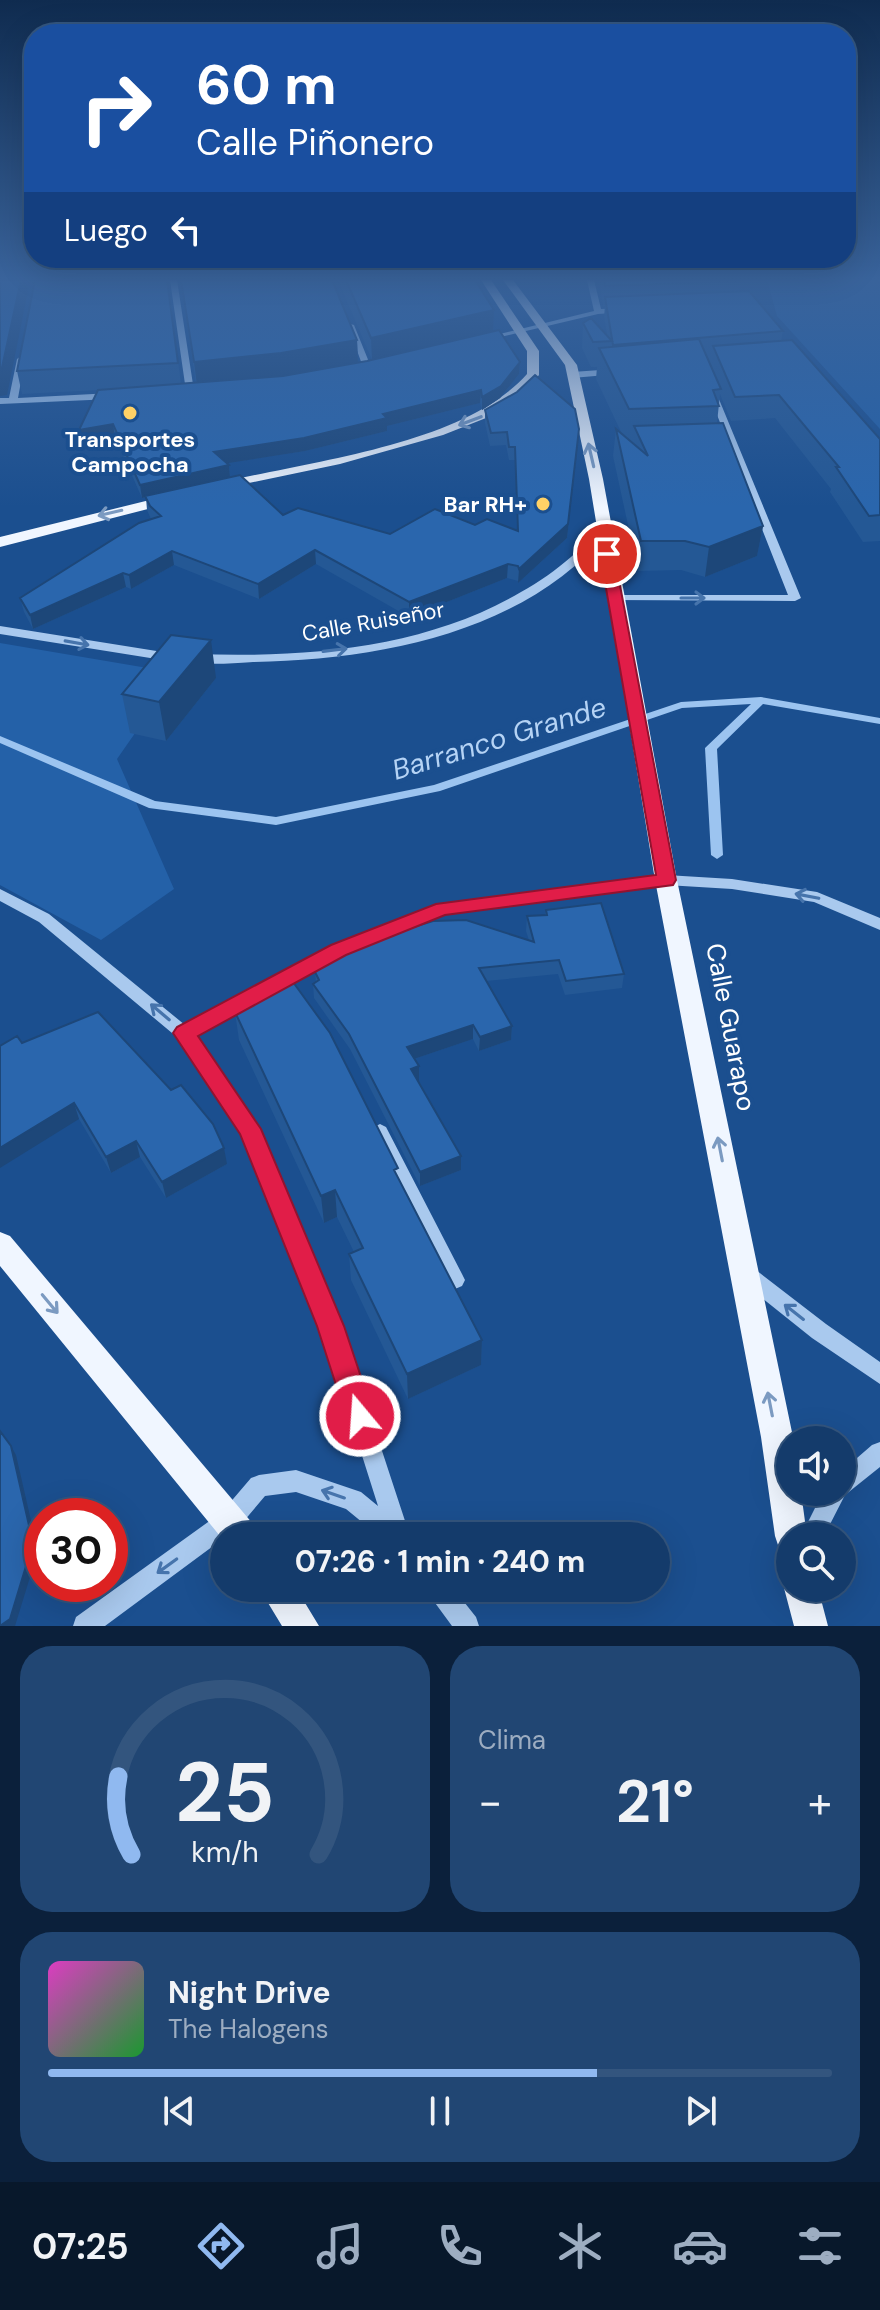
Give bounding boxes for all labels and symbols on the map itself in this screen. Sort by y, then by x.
marker: Transportes Campocha [121,404,139,422]
one-way arrow [458,415,483,429]
place label: Transportes Campocha [65,425,195,479]
one-way arrow [582,442,597,468]
place label: Bar RH+ [444,490,527,519]
marker: Bar RH+ [534,495,552,513]
one-way arrow [97,507,123,522]
pin [573,520,641,588]
one-way arrow [679,590,706,606]
street label: Calle Ruiseñor [300,595,447,648]
one-way arrow [64,637,89,652]
one-way arrow [321,643,348,658]
water label: Barranco Grande [388,688,611,789]
one-way arrow [795,888,821,903]
street label: Calle Guarapo [698,940,764,1114]
one-way arrow [150,1003,171,1021]
one-way arrow [712,1136,727,1162]
one-way arrow [41,1294,59,1314]
one-way arrow [784,1303,805,1320]
position arrow [318,1374,402,1458]
one-way arrow [762,1391,777,1417]
one-way arrow [321,1485,346,1500]
speed limit sign: 30 [24,1498,128,1602]
one-way arrow [157,1557,178,1574]

